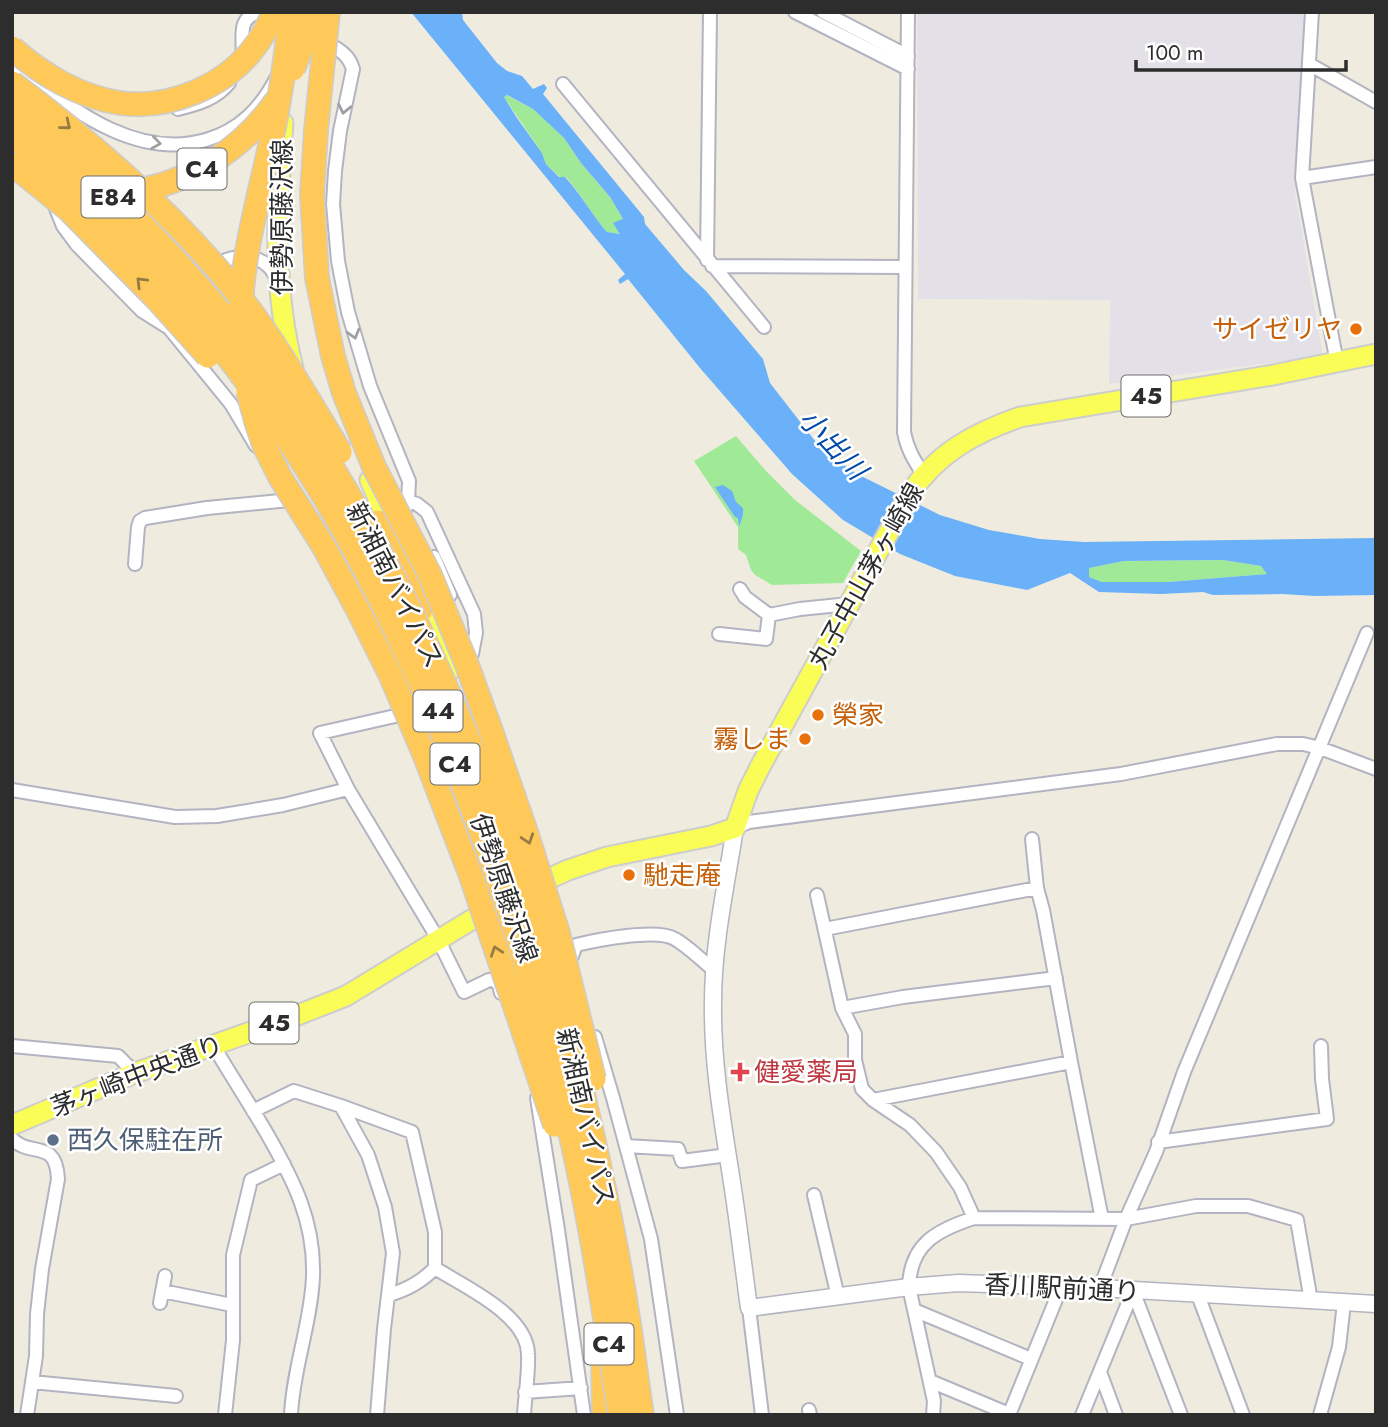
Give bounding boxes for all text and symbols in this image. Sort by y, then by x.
scale bar [1136,28,1346,72]
text: 100 m [1146,38,1203,68]
one-way arrow [338,103,353,115]
one-way arrow [58,117,71,129]
one-way arrow [150,135,162,150]
street label: 伊勢原藤沢線 [263,139,301,295]
road number: C4 [178,148,227,190]
road number: E84 [82,176,144,218]
one-way arrow [136,278,149,291]
place label: サイゼリヤ [1212,310,1342,348]
marker: サイゼリヤ [1348,321,1364,337]
one-way arrow [346,327,360,339]
road number: 45 [1122,376,1170,416]
water label: 小出川 [789,400,878,491]
street label: 丸子中山茅ヶ崎線 [799,476,933,676]
street label: 新湘南バイパス [337,496,453,674]
road number: 44 [414,690,462,732]
place label: 榮家 [832,696,884,734]
marker: 榮家 [810,707,826,723]
place label: 霧しま [713,720,791,758]
marker: 霧しま [797,731,813,747]
road number: C4 [430,744,480,784]
street label: 伊勢原藤沢線 [461,808,547,968]
one-way arrow [520,832,534,844]
place label: 馳走庵 [643,856,721,894]
marker: 馳走庵 [621,867,637,883]
one-way arrow [490,945,504,957]
road number: 45 [250,1002,298,1044]
street label: 新湘南バイパス [547,1024,625,1210]
street label: 茅ヶ崎中央通り [45,1026,229,1126]
place label: 健愛薬局 [754,1053,858,1091]
marker: 健愛薬局 [732,1064,748,1080]
place label: 西久保駐在所 [67,1121,223,1159]
marker: 西久保駐在所 [45,1132,61,1148]
street label: 香川駅前通り [983,1265,1141,1311]
road number: C4 [584,1324,634,1364]

